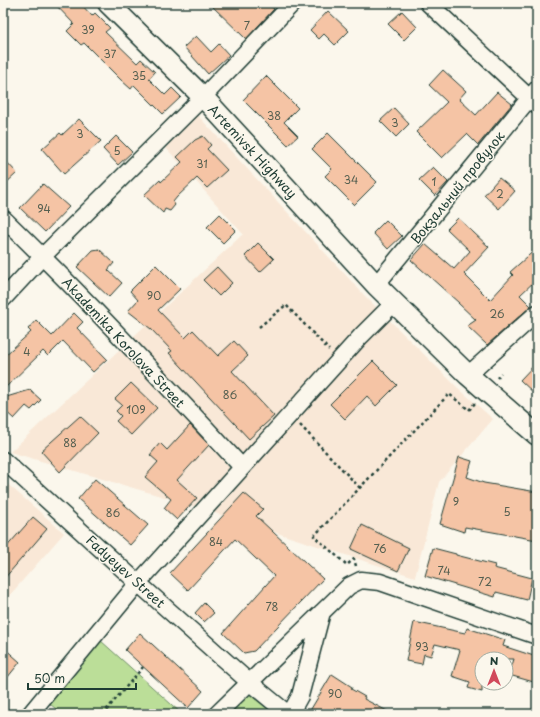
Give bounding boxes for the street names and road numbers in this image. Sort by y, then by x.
street label: Artemivsk Highway [204,100,302,202]
street label: Вокзальний провулок [406,126,509,247]
street label: Akademika Korolova Street [58,273,190,411]
street label: Fadyeyev Street [82,530,170,612]

